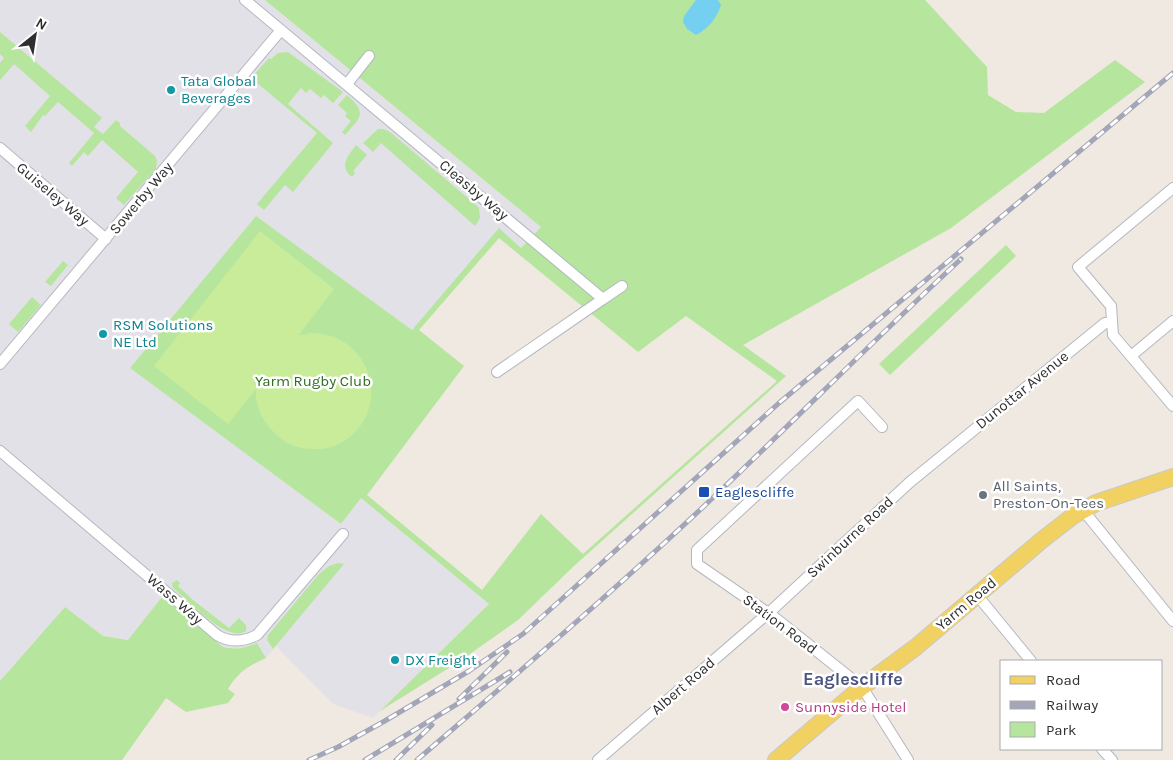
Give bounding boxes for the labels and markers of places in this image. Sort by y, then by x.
place label: Tata Global Beverages [181,72,256,107]
marker: Tata Global Beverages [165,84,177,96]
place label: RSM Solutions NE Ltd [113,316,213,351]
marker: RSM Solutions NE Ltd [97,328,109,340]
place label: All Saints, Preston-On-Tees [993,477,1104,512]
place label: Eaglescliffe [715,483,794,501]
marker: Eaglescliffe [697,485,711,499]
marker: All Saints, Preston-On-Tees [977,489,989,501]
place label: DX Freight [405,651,477,669]
marker: DX Freight [389,654,401,666]
place label: Sunnyside Hotel [795,698,907,716]
marker: Sunnyside Hotel [779,701,791,713]

